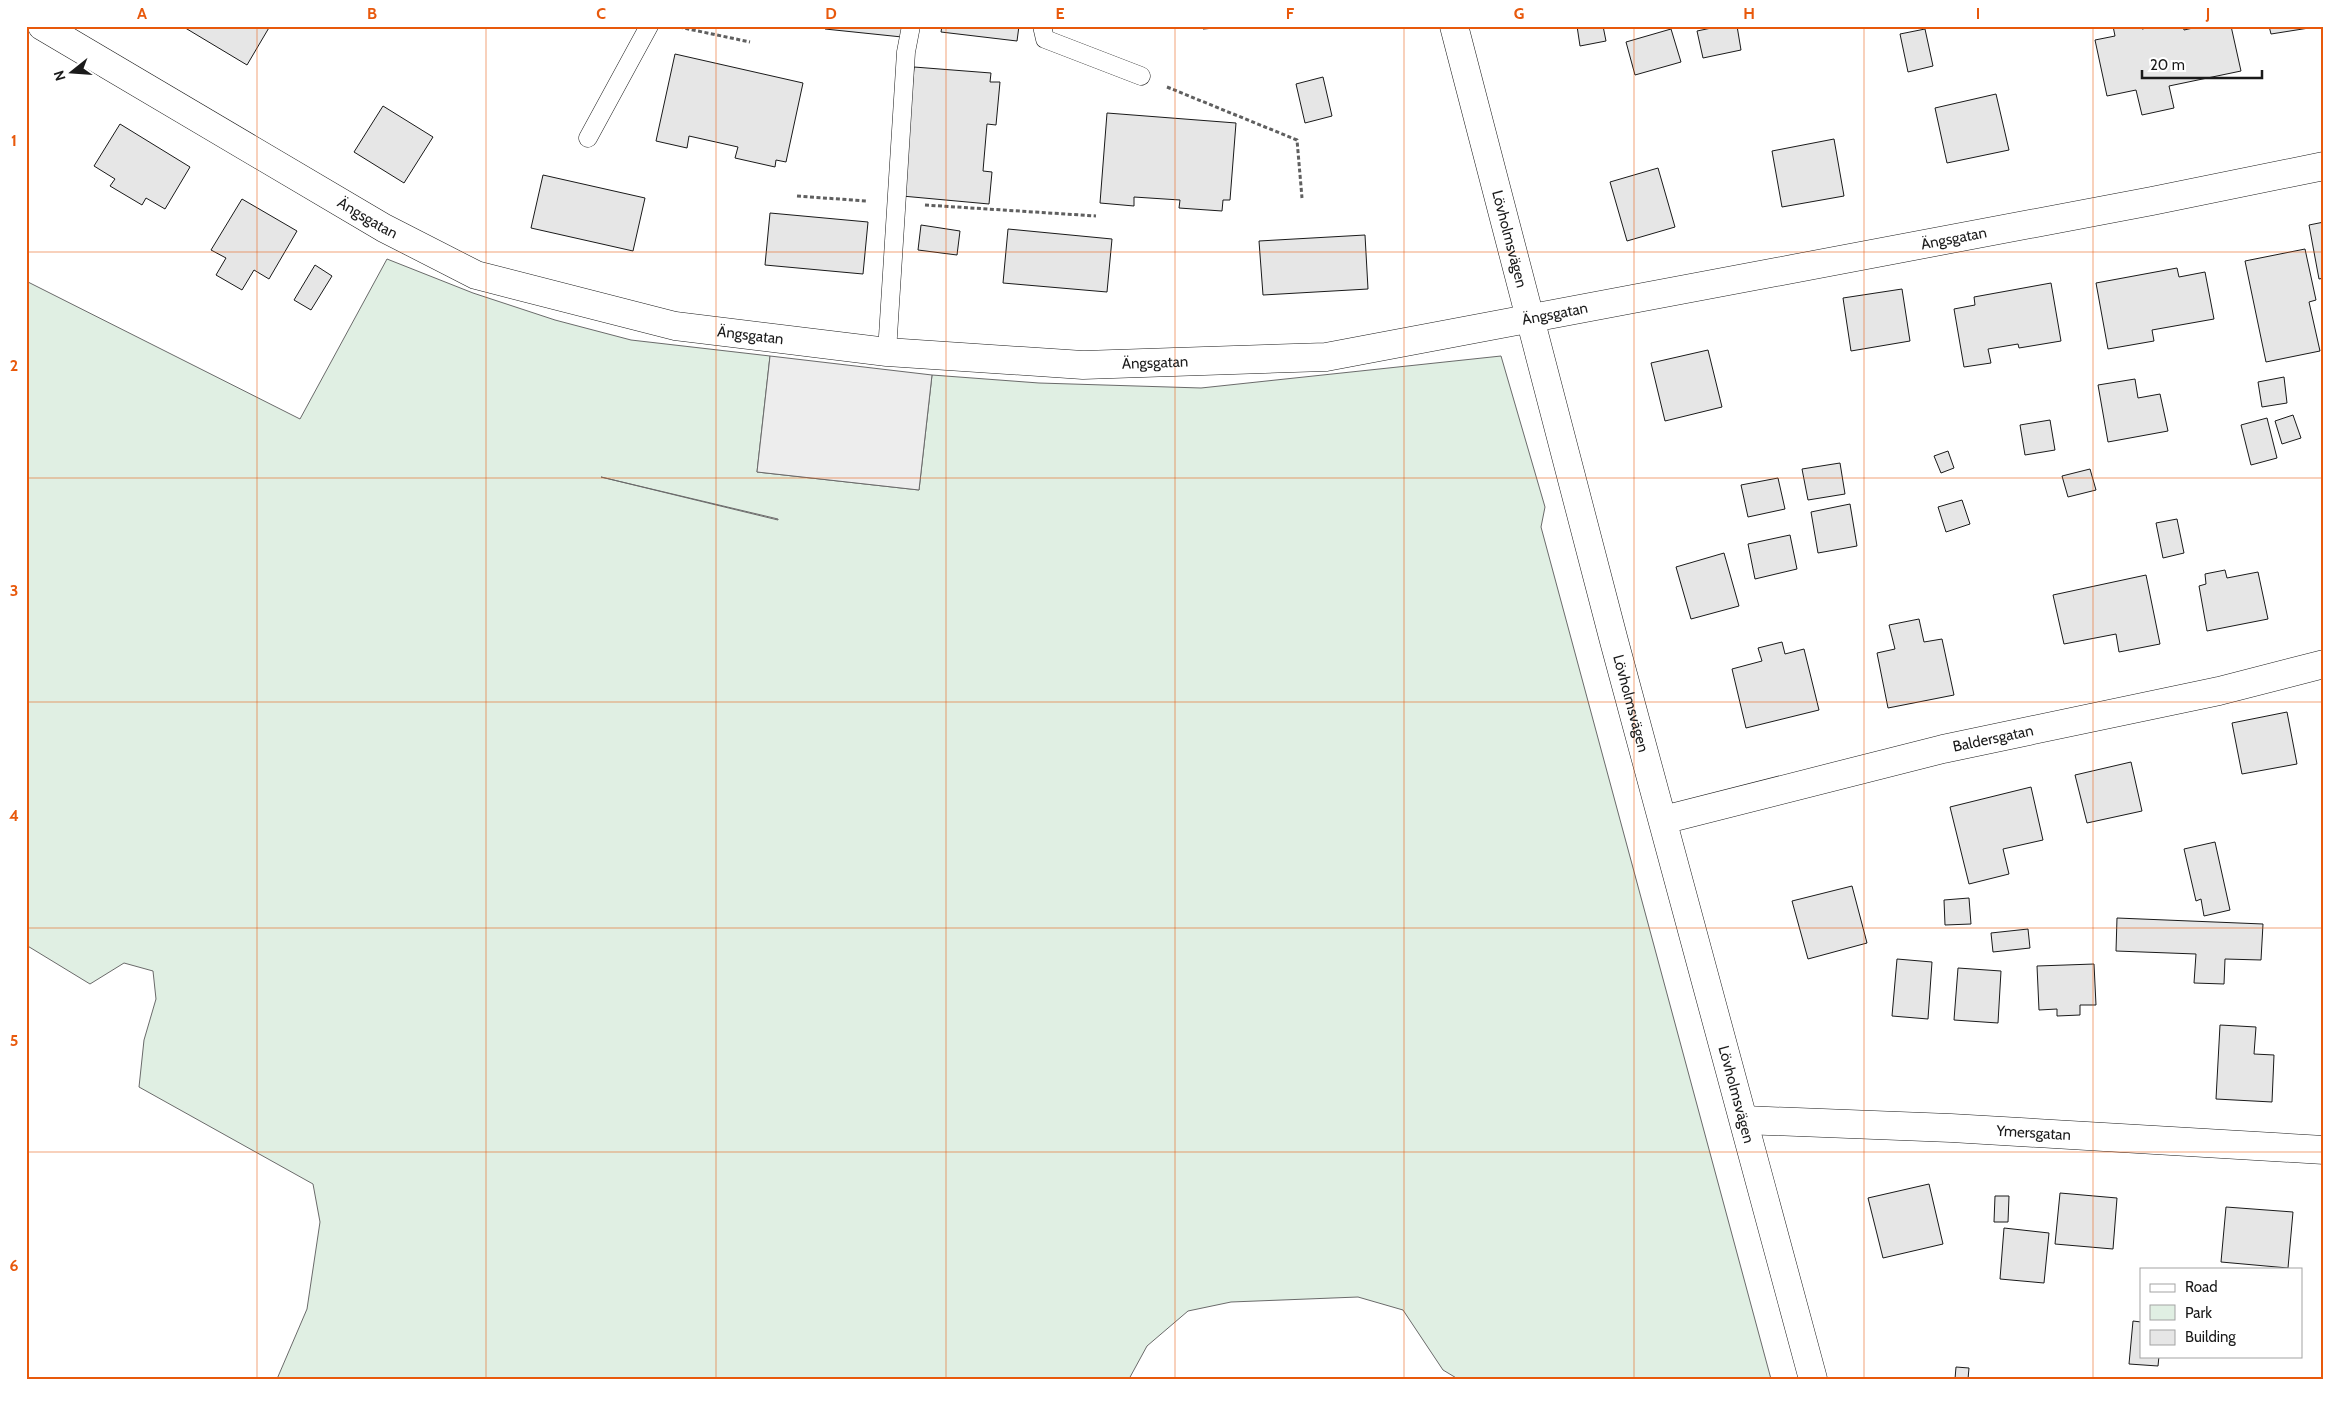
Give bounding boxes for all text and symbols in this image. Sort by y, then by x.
text: A [137,4,147,23]
text: B [367,4,377,23]
text: C [596,4,606,23]
text: D [825,4,837,23]
text: E [1055,4,1065,23]
text: F [1286,4,1295,23]
text: G [1514,4,1524,23]
text: H [1743,4,1755,23]
text: I [1976,4,1980,23]
text: J [2205,4,2210,23]
north arrow [48,48,98,98]
scale bar [2142,48,2262,80]
text: 20 m [2150,56,2185,74]
text: N [50,68,70,83]
text: 1 [11,131,17,150]
street label: Lövholmsvägen [1488,188,1531,290]
street label: Ängsgatan [334,194,401,242]
street label: Ängsgatan [1919,223,1988,253]
street label: Ängsgatan [1520,299,1589,329]
street label: Ängsgatan [716,322,785,348]
street label: Ängsgatan [1121,353,1189,373]
text: 2 [10,356,18,375]
text: 3 [10,581,18,600]
street label: Lövholmsvägen [1609,653,1653,754]
street label: Baldersgatan [1951,721,2035,756]
text: 4 [9,806,19,825]
text: 5 [10,1031,18,1050]
street label: Lövholmsvägen [1714,1044,1758,1145]
street label: Ymersgatan [1995,1122,2071,1144]
text: 6 [10,1256,19,1275]
legend [2140,1268,2302,1358]
text: Road [2185,1278,2218,1296]
text: Park [2185,1304,2212,1322]
text: Building [2185,1328,2236,1346]

